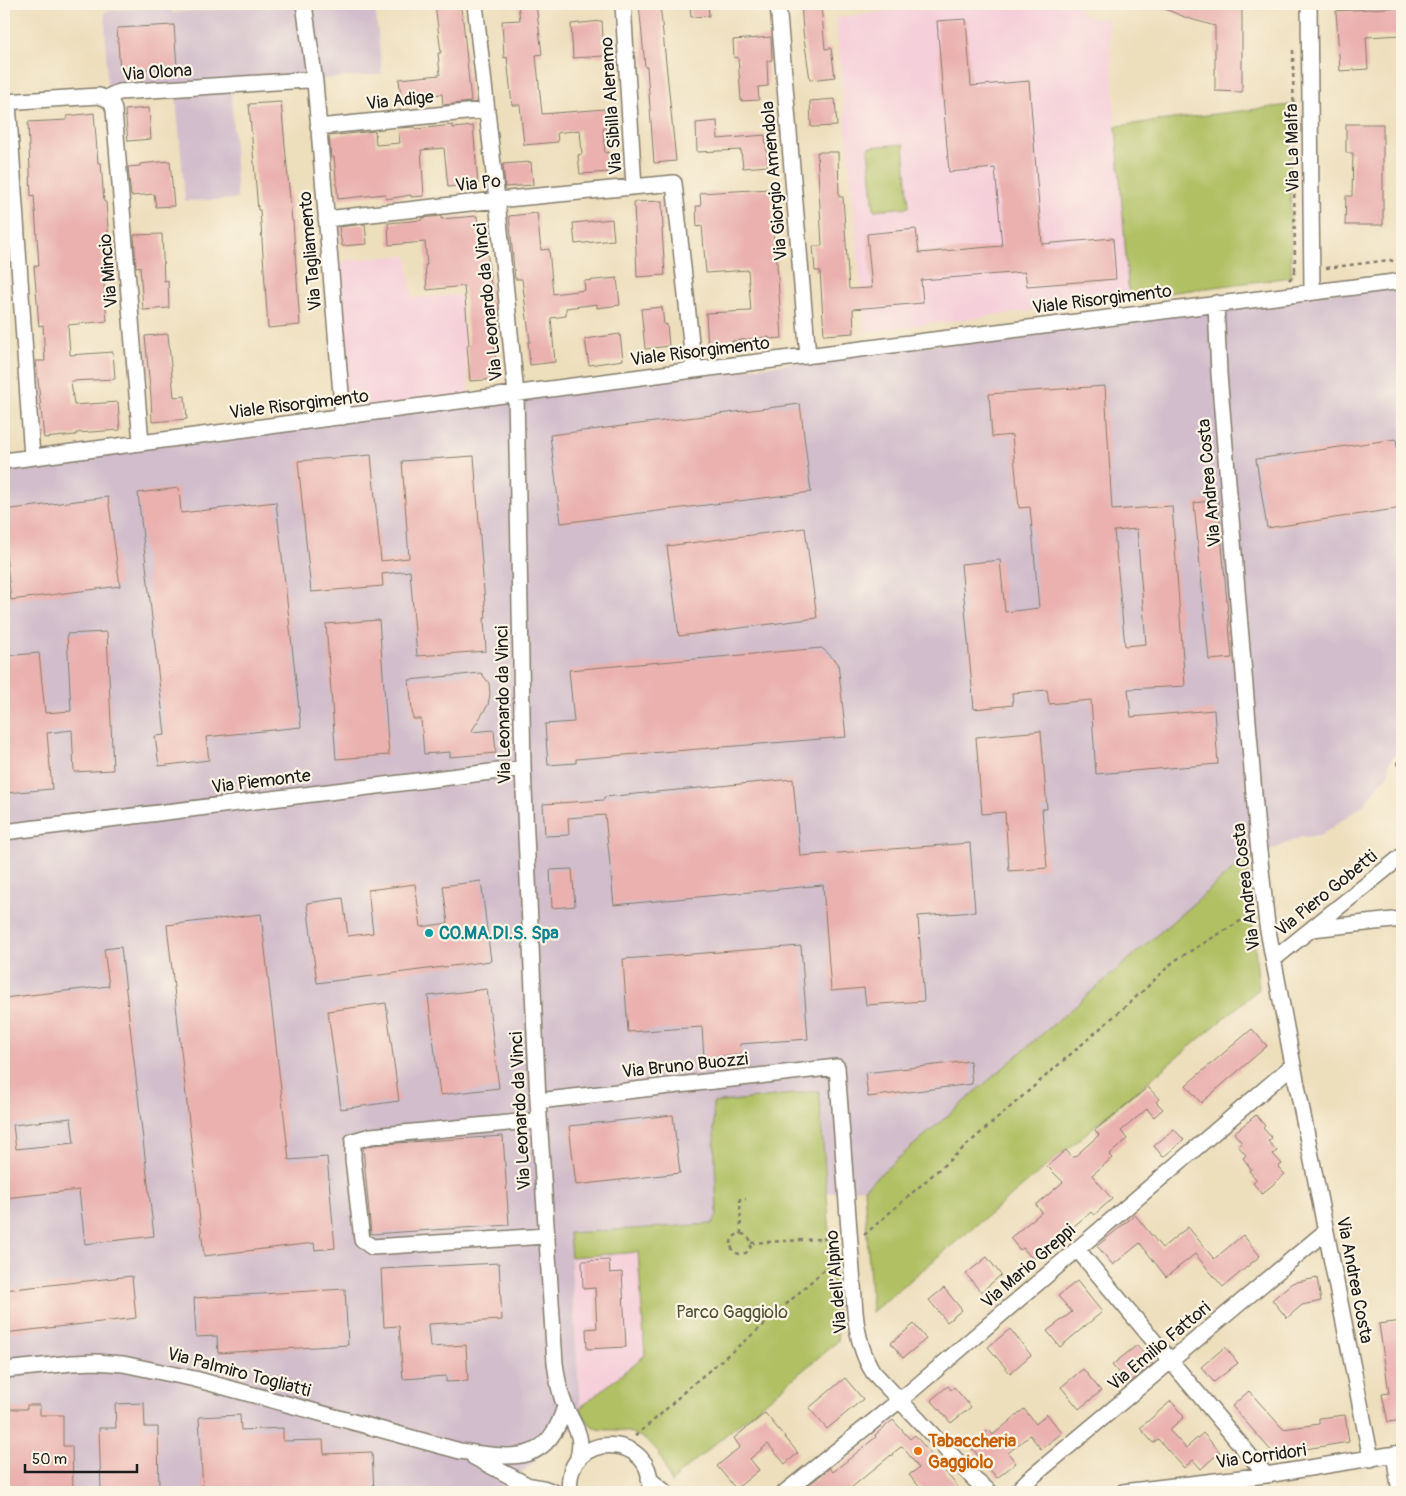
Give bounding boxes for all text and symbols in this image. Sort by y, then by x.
street label: Via Sibilla Aleramo [595,36,628,176]
street label: Via Olona [121,59,193,86]
street label: Via Adige [365,85,435,115]
street label: Via Giorgio Amendola [756,100,793,262]
street label: Via La Malfa [1280,103,1305,193]
street label: Via Po [454,170,502,197]
street label: Via Tagliamento [294,190,327,312]
street label: Via Leonardo da Vinci [469,222,508,382]
street label: Via Mincio [94,233,123,309]
street label: Viale Risorgimento [1031,279,1173,319]
street label: Viale Risorgimento [629,331,771,371]
street label: Viale Risorgimento [228,384,370,424]
street label: Via Andrea Costa [1192,418,1227,548]
street label: Via Leonardo da Vinci [491,625,516,785]
street label: Via Piemonte [210,764,312,799]
street label: Via Andrea Costa [1227,822,1266,952]
street label: Via Piero Gobetti [1271,845,1382,942]
place label: CO.MA.DI.S. Spa [439,922,559,945]
marker: CO.MA.DI.S. Spa [423,927,435,939]
street label: Via Leonardo da Vinci [505,1031,536,1191]
street label: Via Bruno Buozzi [621,1047,749,1084]
street label: Via Andrea Costa [1331,1215,1378,1345]
street label: Via Mario Greppi [976,1219,1080,1314]
street label: Via dell'Alpino [820,1229,852,1335]
street label: Via Emilio Fattori [1103,1297,1215,1396]
park label: Parco Gaggiolo [676,1301,788,1324]
street label: Via Palmiro Togliatti [164,1342,313,1403]
place label: Tabaccheria Gaggiolo [927,1430,1017,1474]
street label: Via Corridori [1214,1439,1308,1474]
scale bar [25,1441,138,1473]
marker: Tabaccheria Gaggiolo [912,1445,924,1457]
text: 50 m [32,1450,67,1469]

